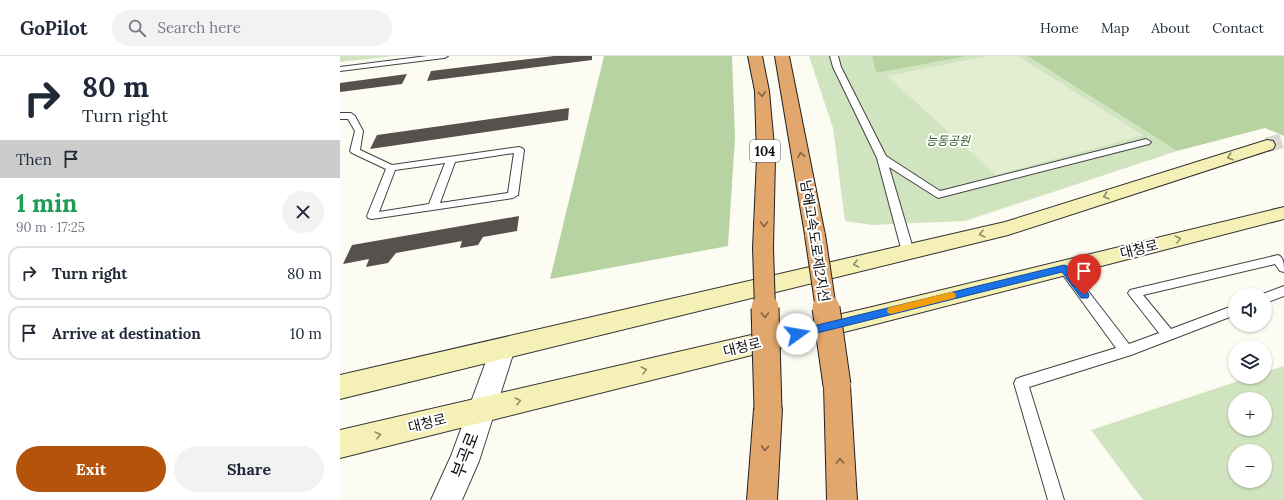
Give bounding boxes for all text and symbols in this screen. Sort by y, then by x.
search box [112,10,392,46]
text: GoPilot [20,16,88,40]
icon: search [126,17,148,39]
text: Search here [158,18,241,37]
text: Home [1040,19,1079,37]
text: Map [1101,19,1129,37]
text: About [1151,19,1190,37]
text: Contact [1212,19,1264,37]
text: 80 m [82,69,149,105]
icon: right [16,72,68,124]
one-way arrow [758,91,767,97]
text: Turn right [82,104,168,127]
park label: 능동공원 [926,133,971,148]
road number: 104 [750,140,780,162]
icon: arrive [60,148,82,170]
text: Then [16,150,52,169]
one-way arrow [797,152,805,158]
one-way arrow [1227,152,1234,160]
street label: 남해고속도로제2지선 [796,179,834,303]
text: 1 min [16,188,77,219]
button: close [282,191,324,233]
one-way arrow [1103,191,1110,200]
text: 90 m · 17:25 [16,219,85,236]
one-way arrow [760,221,768,227]
one-way arrow [979,229,985,237]
street label: 대청로 [1118,236,1160,262]
one-way arrow [1175,236,1182,244]
pin [1067,254,1101,295]
one-way arrow [853,260,859,268]
icon: arrive [1073,260,1095,282]
icon: right [18,262,40,284]
text: Turn right [52,264,128,283]
text: 80 m [287,264,322,283]
map controls [1228,288,1272,488]
button: sound [1228,288,1272,332]
one-way arrow [760,312,769,318]
position arrow [776,313,818,355]
icon: arrive [18,322,40,344]
text: Arrive at destination [52,324,201,343]
text: 10 m [290,324,322,343]
street label: 대청로 [721,334,763,360]
button: layers [1228,340,1272,384]
one-way arrow [641,367,647,375]
button: + [1228,392,1272,436]
one-way arrow [514,397,521,406]
street label: 대청로 [406,410,448,436]
street label: 부곡로 [446,429,484,481]
one-way arrow [374,431,381,440]
button: − [1228,444,1272,488]
one-way arrow [761,445,770,451]
button: Exit [16,446,166,492]
button: Share [174,446,324,492]
one-way arrow [836,458,844,464]

